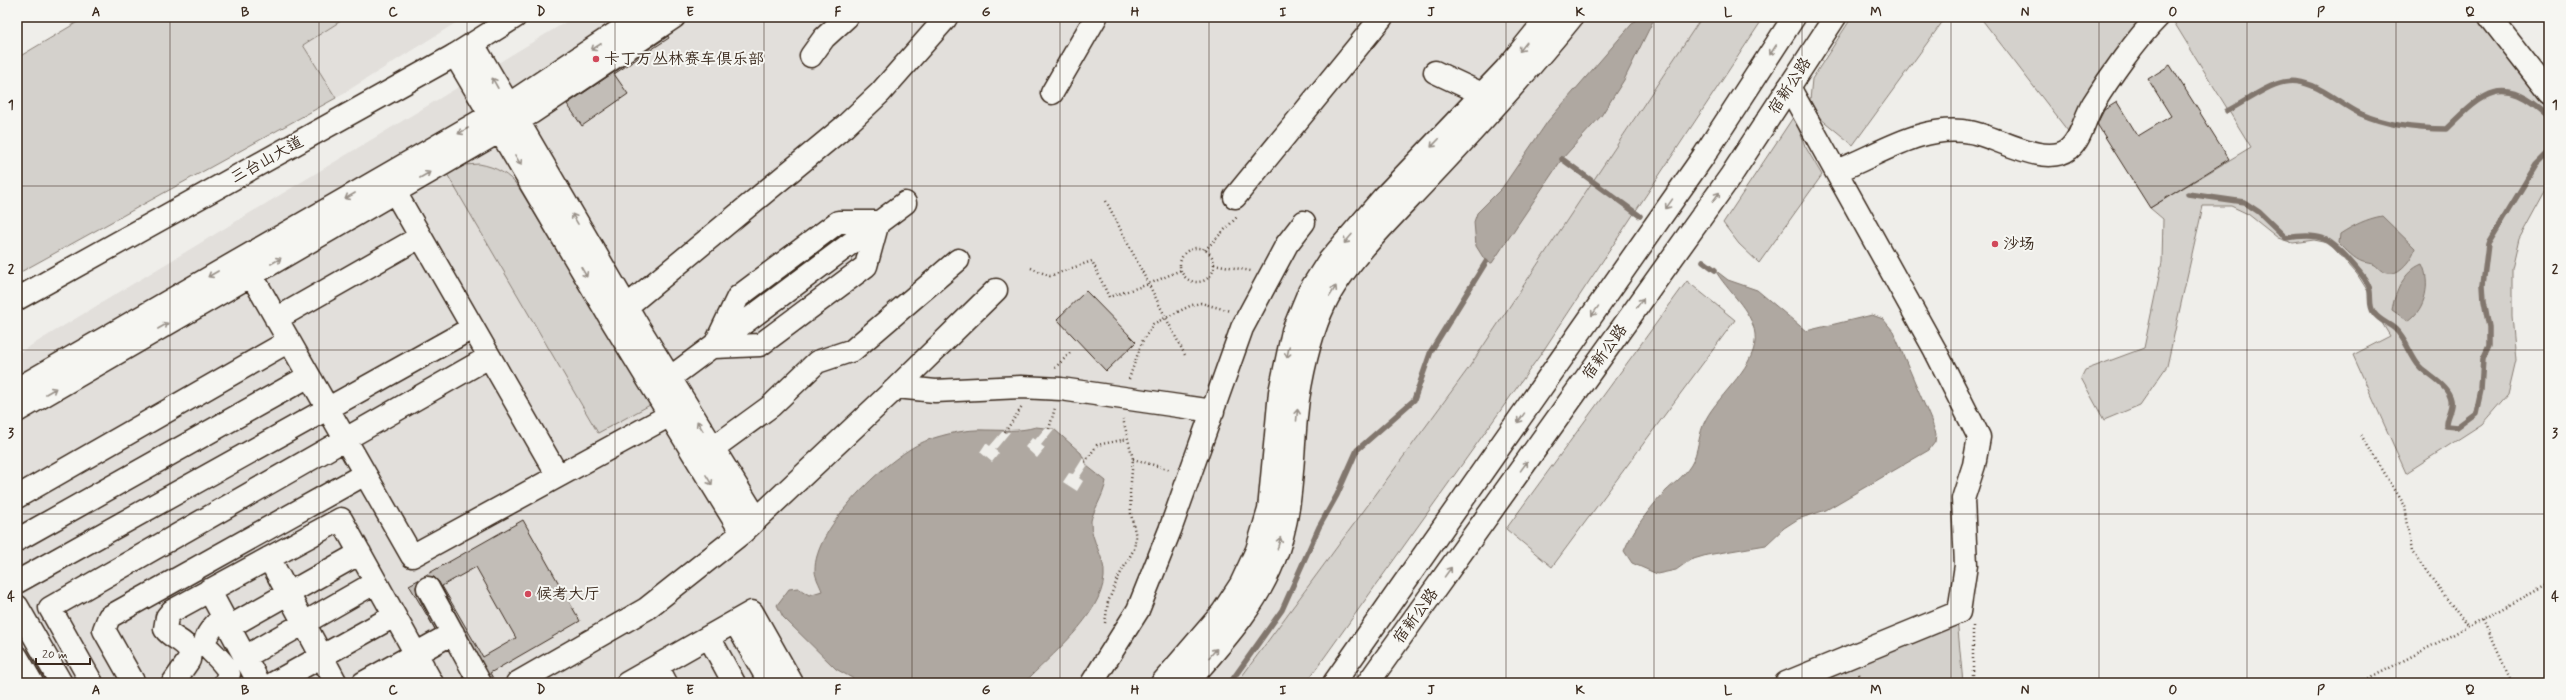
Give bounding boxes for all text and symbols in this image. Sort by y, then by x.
text: A [92,4,100,21]
text: B [241,4,250,21]
text: C [388,4,398,21]
text: D [537,4,546,21]
text: E [686,4,694,21]
text: F [835,4,842,21]
text: G [982,4,991,21]
text: H [1131,4,1140,21]
text: I [1280,4,1287,21]
text: J [1427,4,1435,21]
text: K [1575,4,1585,21]
text: L [1724,4,1733,21]
text: M [1870,4,1882,21]
text: N [2021,4,2030,21]
text: O [2169,4,2178,21]
text: P [2317,4,2325,21]
text: Q [2465,4,2475,21]
one-way arrow [1519,42,1528,53]
one-way arrow [591,43,602,51]
one-way arrow [1769,44,1777,55]
place label: 卡丁万丛林赛车俱乐部 [604,49,764,70]
street label: 宿新公路 [1764,53,1816,119]
marker: 卡丁万丛林赛车俱乐部 [591,54,601,64]
one-way arrow [491,77,498,89]
text: 1 [8,97,14,114]
text: 1 [2552,97,2558,114]
one-way arrow [457,127,469,135]
street label: 三台山大道 [227,131,307,189]
one-way arrow [1431,138,1440,148]
one-way arrow [515,154,523,166]
one-way arrow [419,170,431,178]
one-way arrow [344,192,356,200]
one-way arrow [1711,192,1720,203]
one-way arrow [1665,199,1673,210]
one-way arrow [570,213,578,225]
one-way arrow [1343,234,1352,244]
place label: 沙场 [2003,234,2035,255]
marker: 沙场 [1990,239,2000,249]
one-way arrow [270,256,282,264]
text: 2 [8,261,15,278]
text: 2 [2552,261,2559,278]
one-way arrow [581,266,589,278]
one-way arrow [207,271,219,279]
one-way arrow [1329,285,1337,297]
one-way arrow [1636,298,1644,309]
one-way arrow [1591,305,1599,316]
street label: 宿新公路 [1578,320,1632,384]
one-way arrow [157,321,169,329]
one-way arrow [1284,345,1292,358]
one-way arrow [45,386,57,394]
one-way arrow [1293,409,1301,422]
one-way arrow [1517,412,1525,423]
one-way arrow [695,420,703,432]
text: 3 [8,425,14,442]
text: 3 [2552,425,2558,442]
one-way arrow [1520,461,1528,472]
one-way arrow [706,474,714,486]
one-way arrow [1276,537,1283,550]
one-way arrow [1444,566,1452,577]
place label: 候考大厅 [536,584,600,605]
street label: 宿新公路 [1389,584,1443,648]
text: 4 [7,589,15,606]
marker: 候考大厅 [523,589,533,599]
text: 4 [2551,589,2559,606]
scale bar [36,640,90,666]
text: 20 m [42,647,68,663]
one-way arrow [1208,648,1217,659]
text: A [92,682,100,699]
text: B [241,682,250,699]
text: C [388,682,398,699]
text: D [537,682,546,699]
text: E [686,682,694,699]
text: F [835,682,842,699]
text: G [982,682,991,699]
text: H [1131,682,1140,699]
text: I [1280,682,1287,699]
text: J [1427,682,1435,699]
text: K [1575,682,1585,699]
text: L [1724,682,1733,699]
text: M [1870,682,1882,699]
text: N [2021,682,2030,699]
text: O [2169,682,2178,699]
text: P [2317,682,2325,699]
text: Q [2465,682,2475,699]

